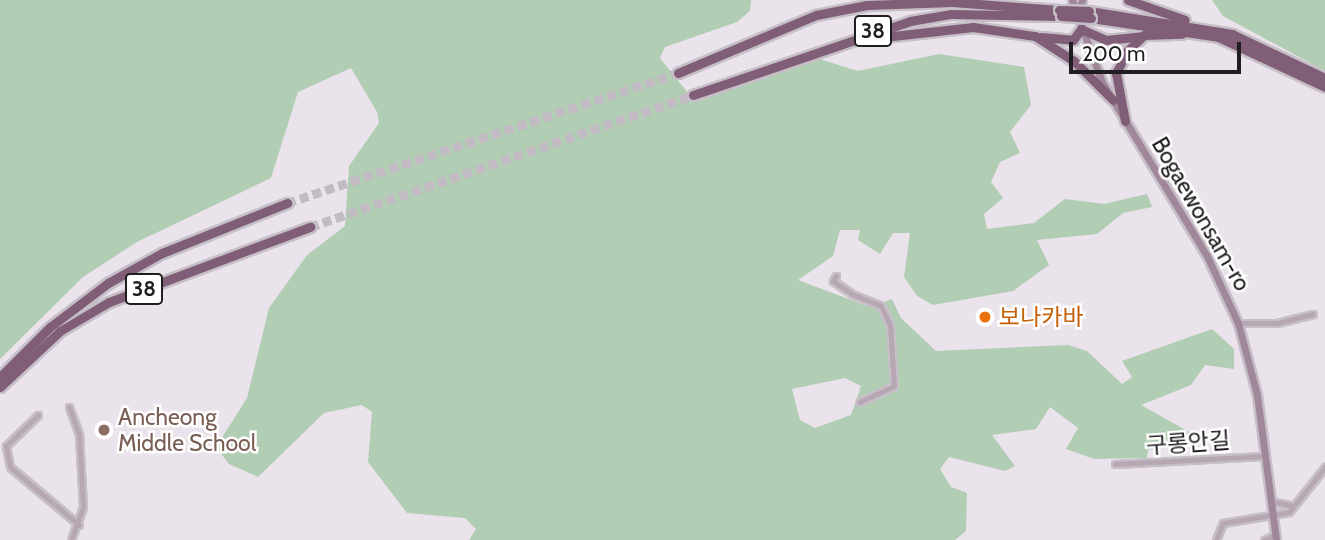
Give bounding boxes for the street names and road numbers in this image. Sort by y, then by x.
road number: 38 [854,14,892,48]
street label: Bogaewonsam-ro [1146,132,1256,296]
road number: 38 [125,272,163,306]
street label: 구롱안길 [1145,426,1231,460]

